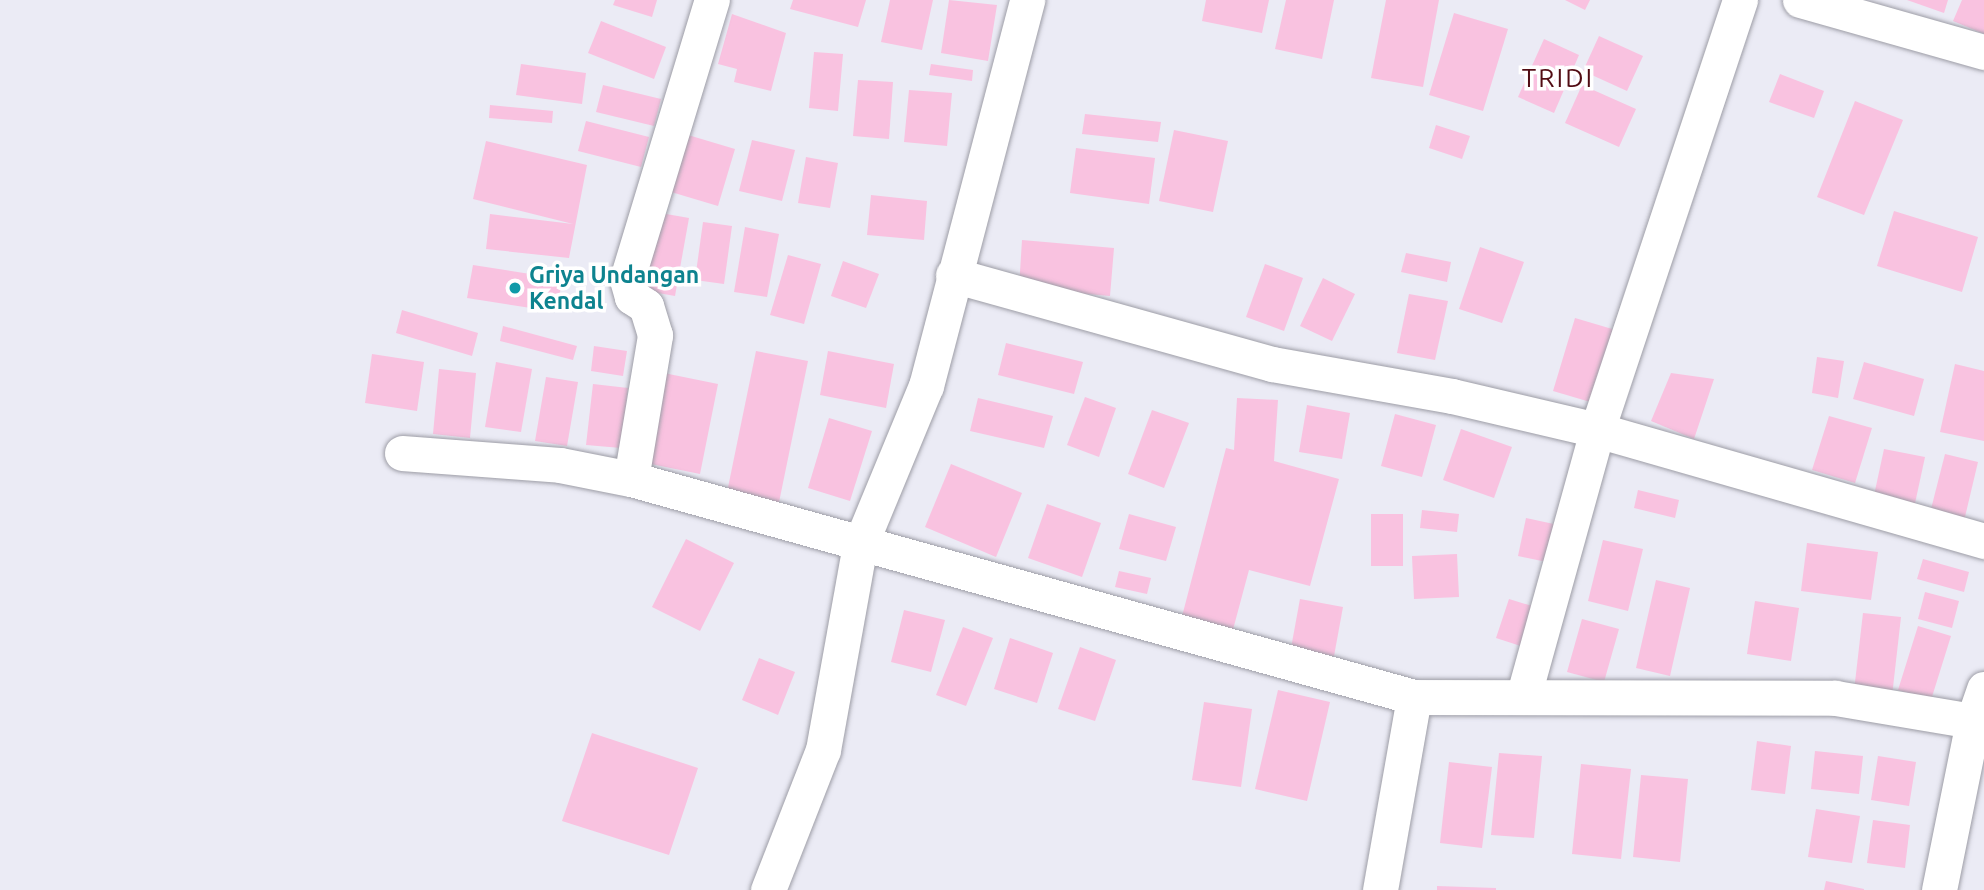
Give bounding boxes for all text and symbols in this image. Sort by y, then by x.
district label: TRIDI [1522,62,1594,94]
place label: Griya Undangan Kendal [529,261,699,315]
marker: Griya Undangan Kendal [507,280,523,296]

